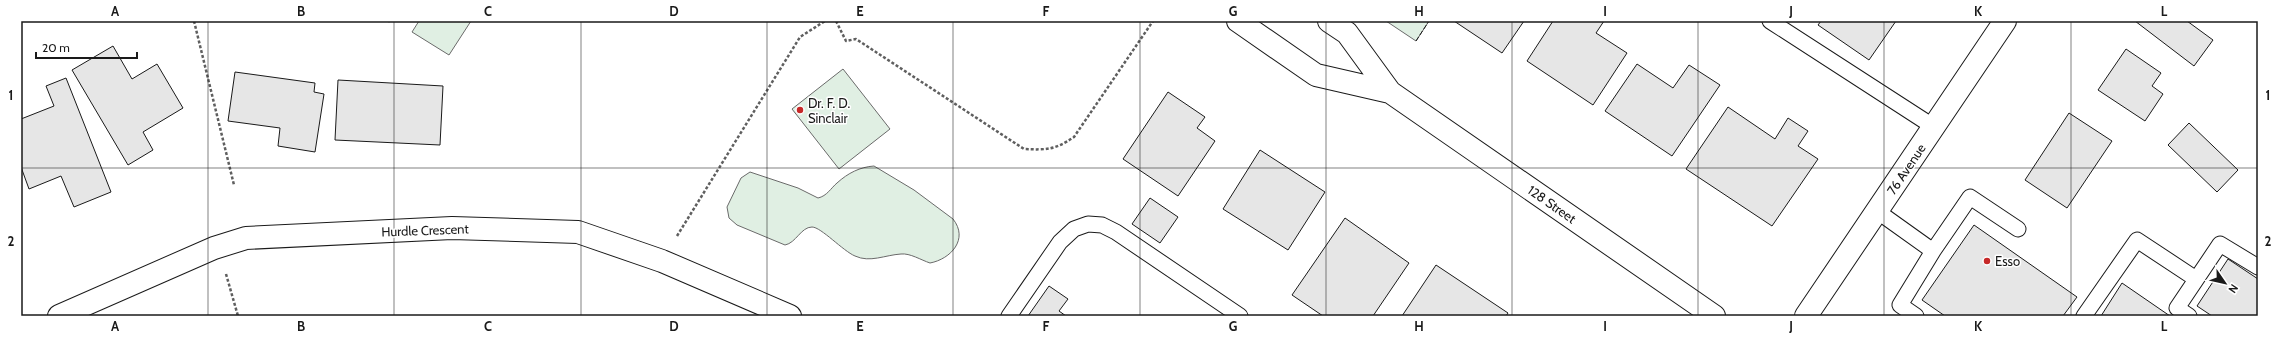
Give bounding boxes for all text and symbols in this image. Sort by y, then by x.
text: A [111,3,120,19]
text: B [297,3,305,19]
text: C [484,3,492,19]
text: D [669,3,679,19]
text: E [856,3,864,19]
text: F [1043,3,1050,19]
text: G [1229,3,1238,19]
text: H [1414,3,1424,19]
text: I [1603,3,1607,19]
text: J [1788,3,1793,19]
text: K [1974,3,1983,19]
text: L [2161,3,2168,19]
scale bar [36,34,137,60]
text: 20 m [42,40,70,55]
text: 1 [9,87,13,103]
text: 1 [2266,87,2270,103]
place label: Dr. F. D. Sinclair [808,95,851,126]
marker: Dr. F. D. Sinclair [795,105,805,115]
street label: 76 Avenue [1883,140,1929,197]
street label: 128 Street [1525,182,1580,227]
street label: Hurdle Crescent [381,220,470,240]
text: 2 [8,233,15,249]
text: 2 [2265,233,2272,249]
place label: Esso [1995,253,2020,269]
marker: Esso [1982,256,1992,266]
north arrow [2205,263,2245,303]
text: N [2225,281,2241,296]
text: A [111,318,120,334]
text: B [297,318,305,334]
text: C [484,318,492,334]
text: D [669,318,679,334]
text: E [856,318,864,334]
text: F [1043,318,1050,334]
text: G [1229,318,1238,334]
text: H [1414,318,1424,334]
text: I [1603,318,1607,334]
text: J [1788,318,1793,334]
text: K [1974,318,1983,334]
text: L [2161,318,2168,334]

